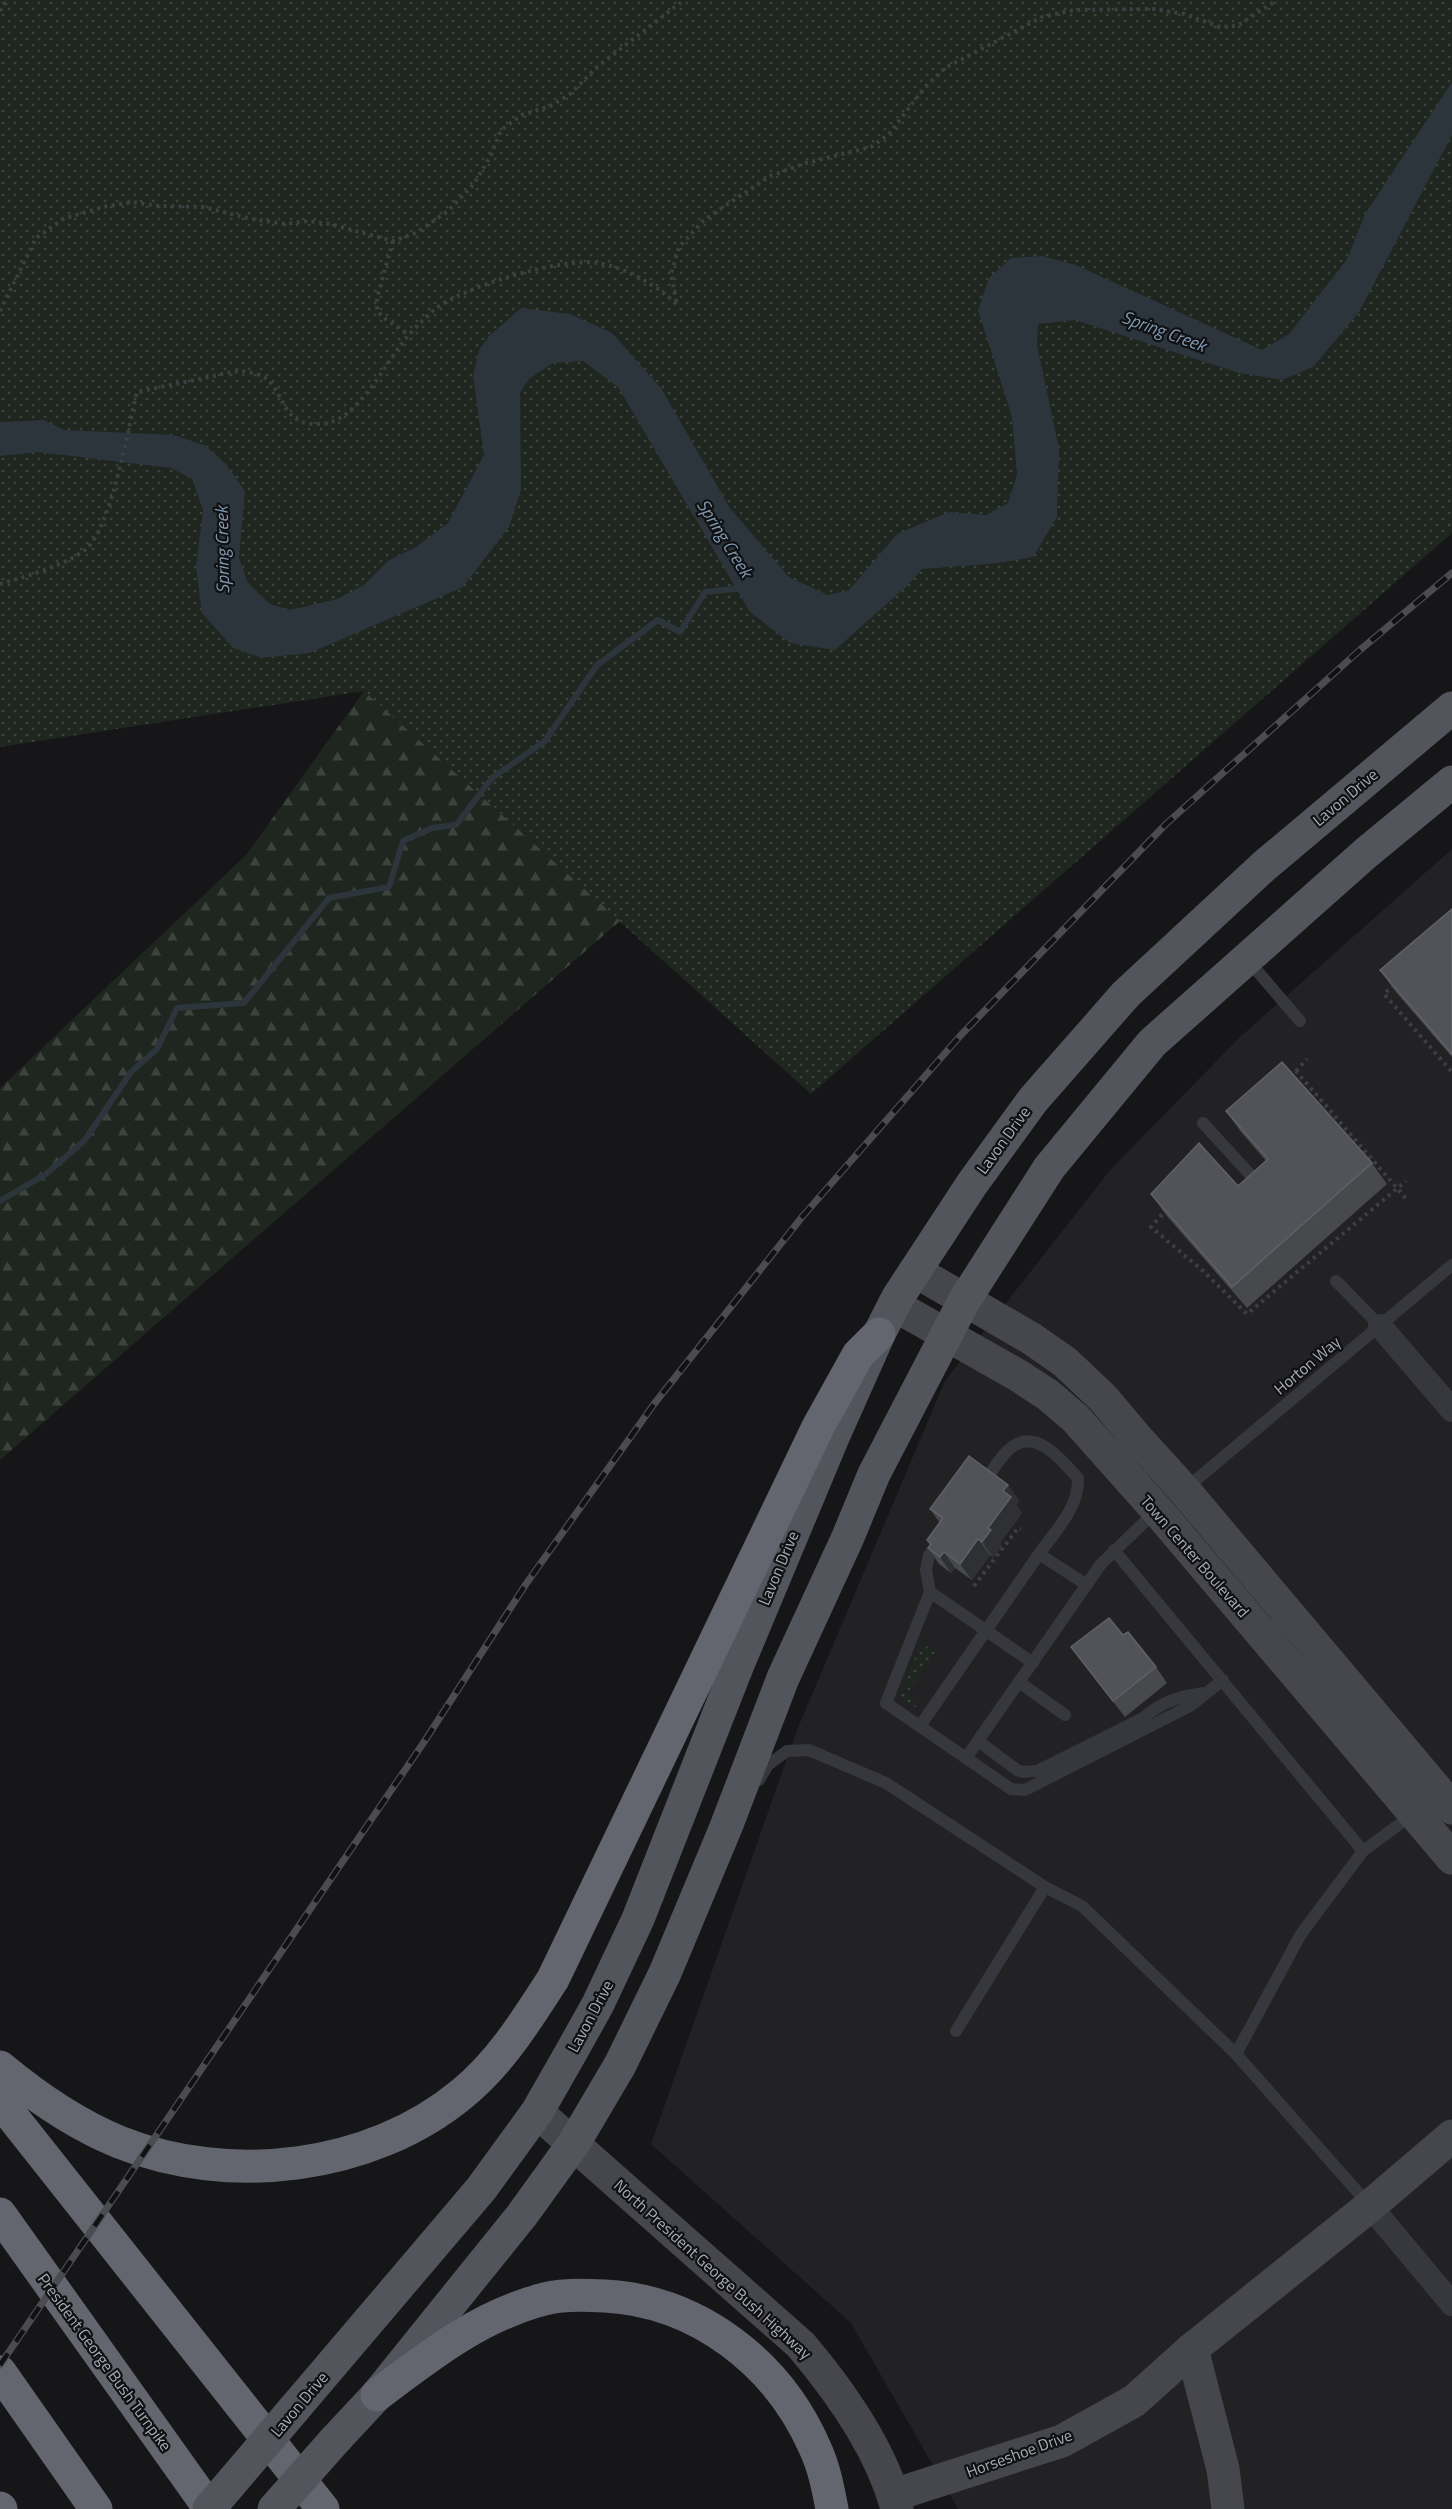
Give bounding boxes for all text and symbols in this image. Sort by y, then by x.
water label: Spring Creek [1118,303,1212,359]
water label: Spring Creek [690,494,761,584]
water label: Spring Creek [208,504,236,594]
street label: Lavon Drive [1307,763,1383,831]
street label: Lavon Drive [970,1101,1036,1179]
street label: Horton Way [1268,1330,1346,1400]
street label: Town Center Boulevard [1135,1489,1255,1623]
street label: Lavon Drive [752,1527,804,1609]
street label: Lavon Drive [561,1976,619,2056]
street label: North President George Bush Highway [609,2173,817,2365]
street label: President George Bush Turnpike [32,2268,178,2456]
street label: Lavon Drive [265,2366,333,2442]
street label: Horseshoe Drive [963,2423,1075,2483]

